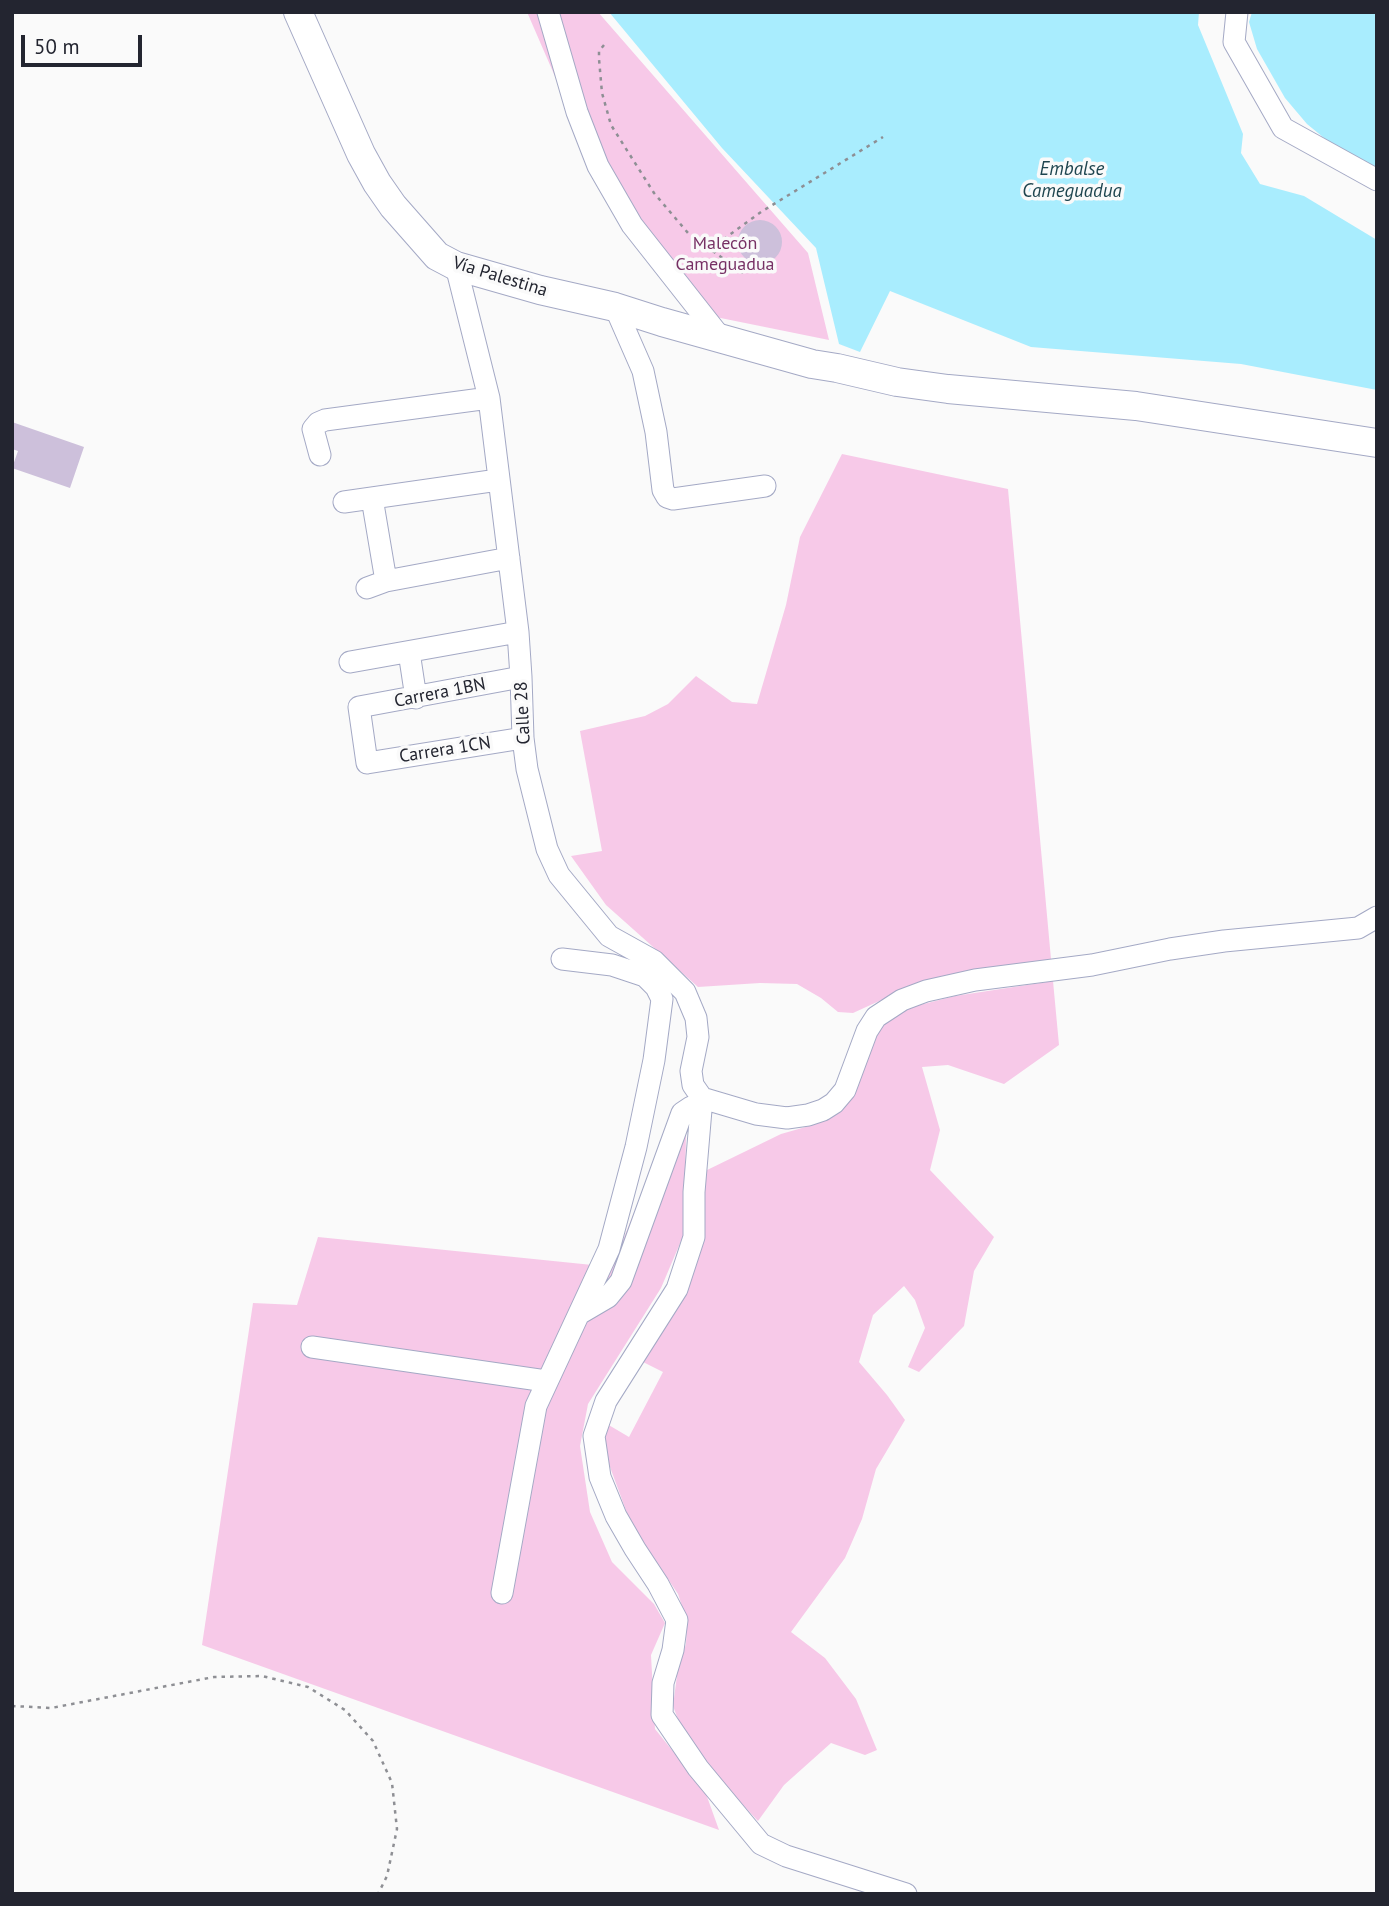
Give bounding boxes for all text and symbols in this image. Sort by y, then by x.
scale bar [24,21,145,65]
text: 50 m [34,33,80,60]
water label: Embalse Cameguadua [1022,159,1122,203]
park label: Malecón Cameguadua [675,233,775,276]
street label: Vía Palestina [450,252,550,302]
street label: Carrera 1BN [393,674,487,712]
street label: Calle 28 [511,681,535,745]
street label: Carrera 1CN [398,732,492,768]

